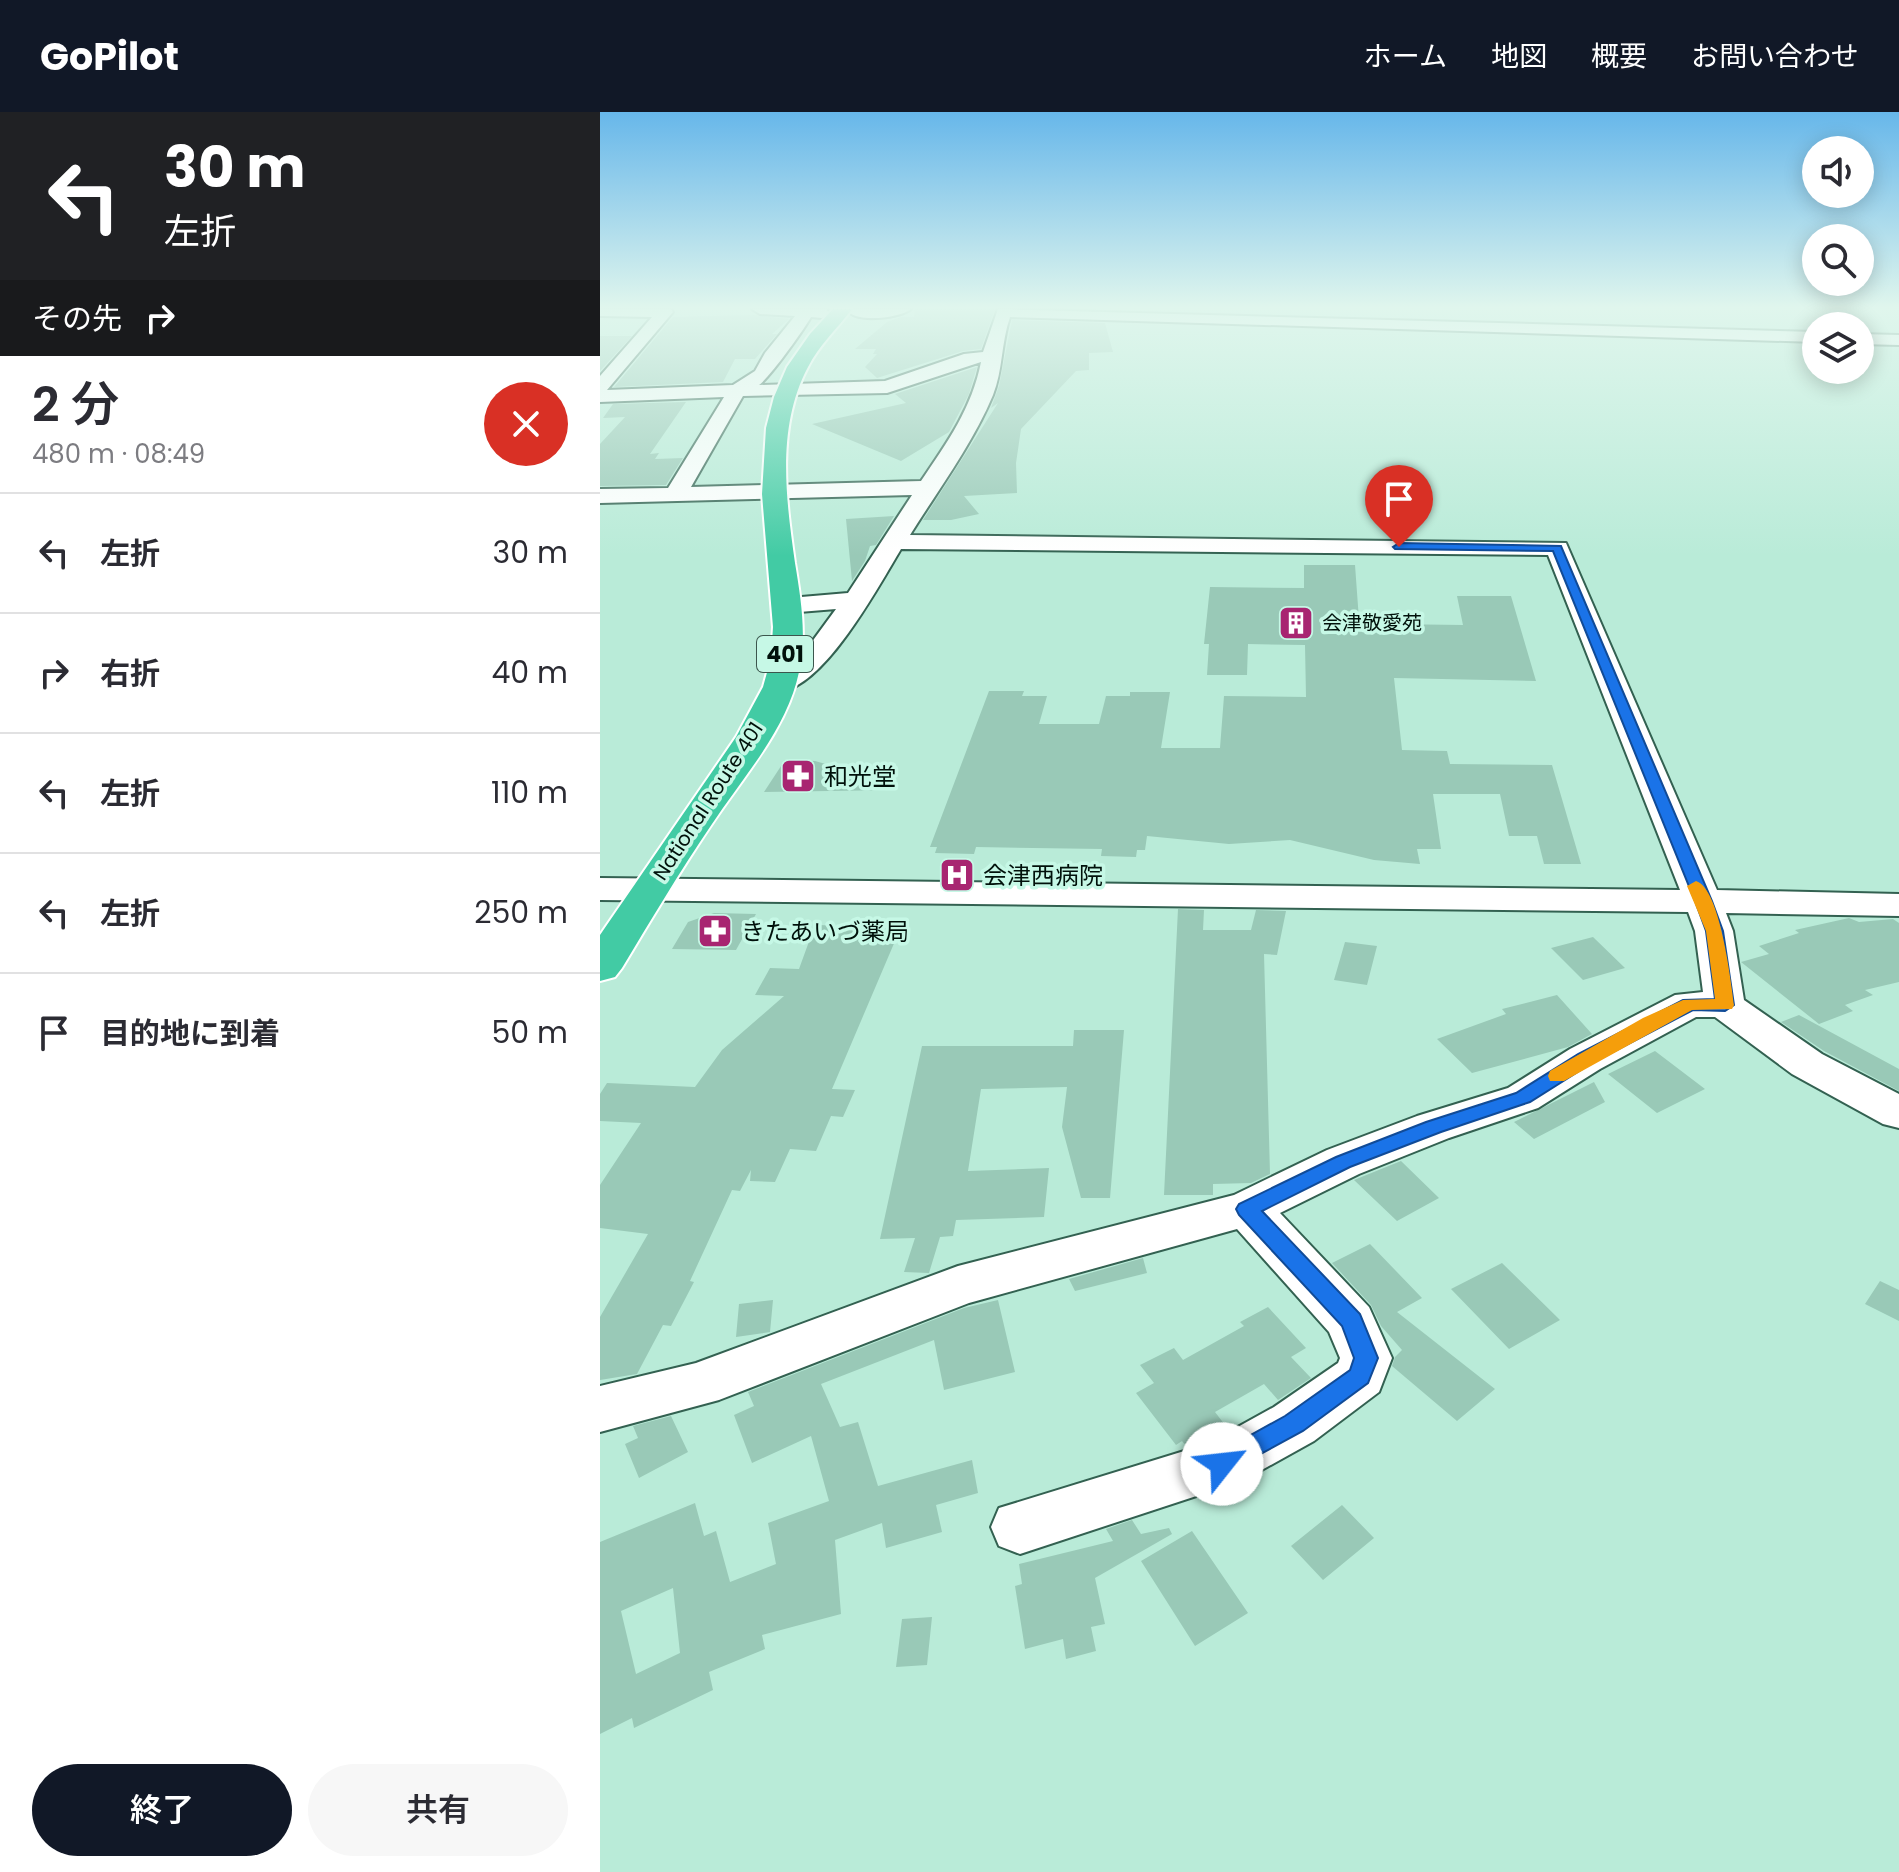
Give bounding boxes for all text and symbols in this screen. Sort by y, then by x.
text: GoPilot [40,30,179,83]
text: ホーム [1364,37,1447,76]
text: 地図 [1491,37,1547,76]
text: 概要 [1591,37,1647,76]
text: お問い合わせ [1691,37,1859,76]
text: 30 m [164,128,306,207]
map controls [1802,136,1874,384]
button: sound [1802,136,1874,208]
icon: left [32,144,136,248]
text: 左折 [164,206,236,257]
button: search [1802,224,1874,296]
icon: right [138,296,182,340]
text: その先 [32,297,122,340]
button: layers [1802,312,1874,384]
text: 2 分 [32,371,119,438]
button: close [484,382,568,466]
text: 480 m · 08:49 [32,436,205,472]
pin [1365,465,1433,547]
icon: arrive [1377,477,1421,521]
icon: left [32,531,76,575]
text: 30 m [493,531,568,574]
text: 左折 [100,532,160,575]
building icon: 会津敬愛苑 [1277,604,1315,642]
place label: 会津敬愛苑 [1322,609,1422,637]
road number: 401 [757,636,813,672]
icon: right [32,651,76,695]
text: 40 m [491,651,568,694]
text: 右折 [100,652,160,695]
street label: National Route 401 [646,716,770,886]
pharmacy icon: 和光堂 [779,757,817,795]
place label: 和光堂 [824,760,896,793]
icon: left [32,771,76,815]
text: 110 m [491,771,568,814]
text: 左折 [100,772,160,815]
hospital icon: 会津西病院 [938,856,976,894]
place label: 会津西病院 [983,859,1103,892]
icon: left [32,891,76,935]
text: 250 m [474,891,568,934]
text: 左折 [100,892,160,935]
pharmacy icon: きたあいづ薬局 [696,912,734,950]
place label: きたあいづ薬局 [741,915,909,948]
icon: arrive [32,1011,76,1055]
text: 50 m [491,1011,568,1054]
text: 目的地に到着 [100,1012,280,1055]
position arrow [1180,1422,1264,1506]
button: 終了 [32,1764,292,1856]
button: 共有 [308,1764,568,1856]

